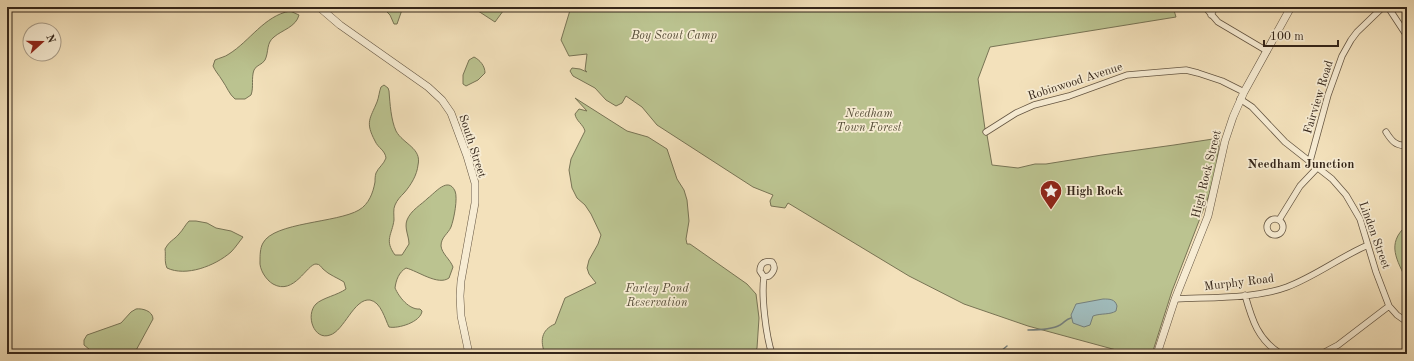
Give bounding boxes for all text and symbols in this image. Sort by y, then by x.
north arrow [22,22,62,62]
scale bar [1264,22,1338,48]
park label: Boy Scout Camp [630,30,718,42]
text: 100 m [1270,31,1304,43]
text: N [43,33,57,45]
street label: Fairview Road [1302,59,1336,135]
street label: Robinwood Avenue [1026,61,1125,103]
park label: Needham Town Forest [836,108,902,134]
street label: South Street [456,113,488,179]
street label: High Rock Street [1190,129,1224,219]
district label: Needham Junction [1248,158,1354,171]
place icon: High Rock [1038,178,1064,211]
place label: High Rock [1066,186,1124,198]
street label: Linden Street [1356,200,1392,271]
street label: Murphy Road [1203,273,1275,293]
park label: Farley Pond Reservation [624,283,689,309]

